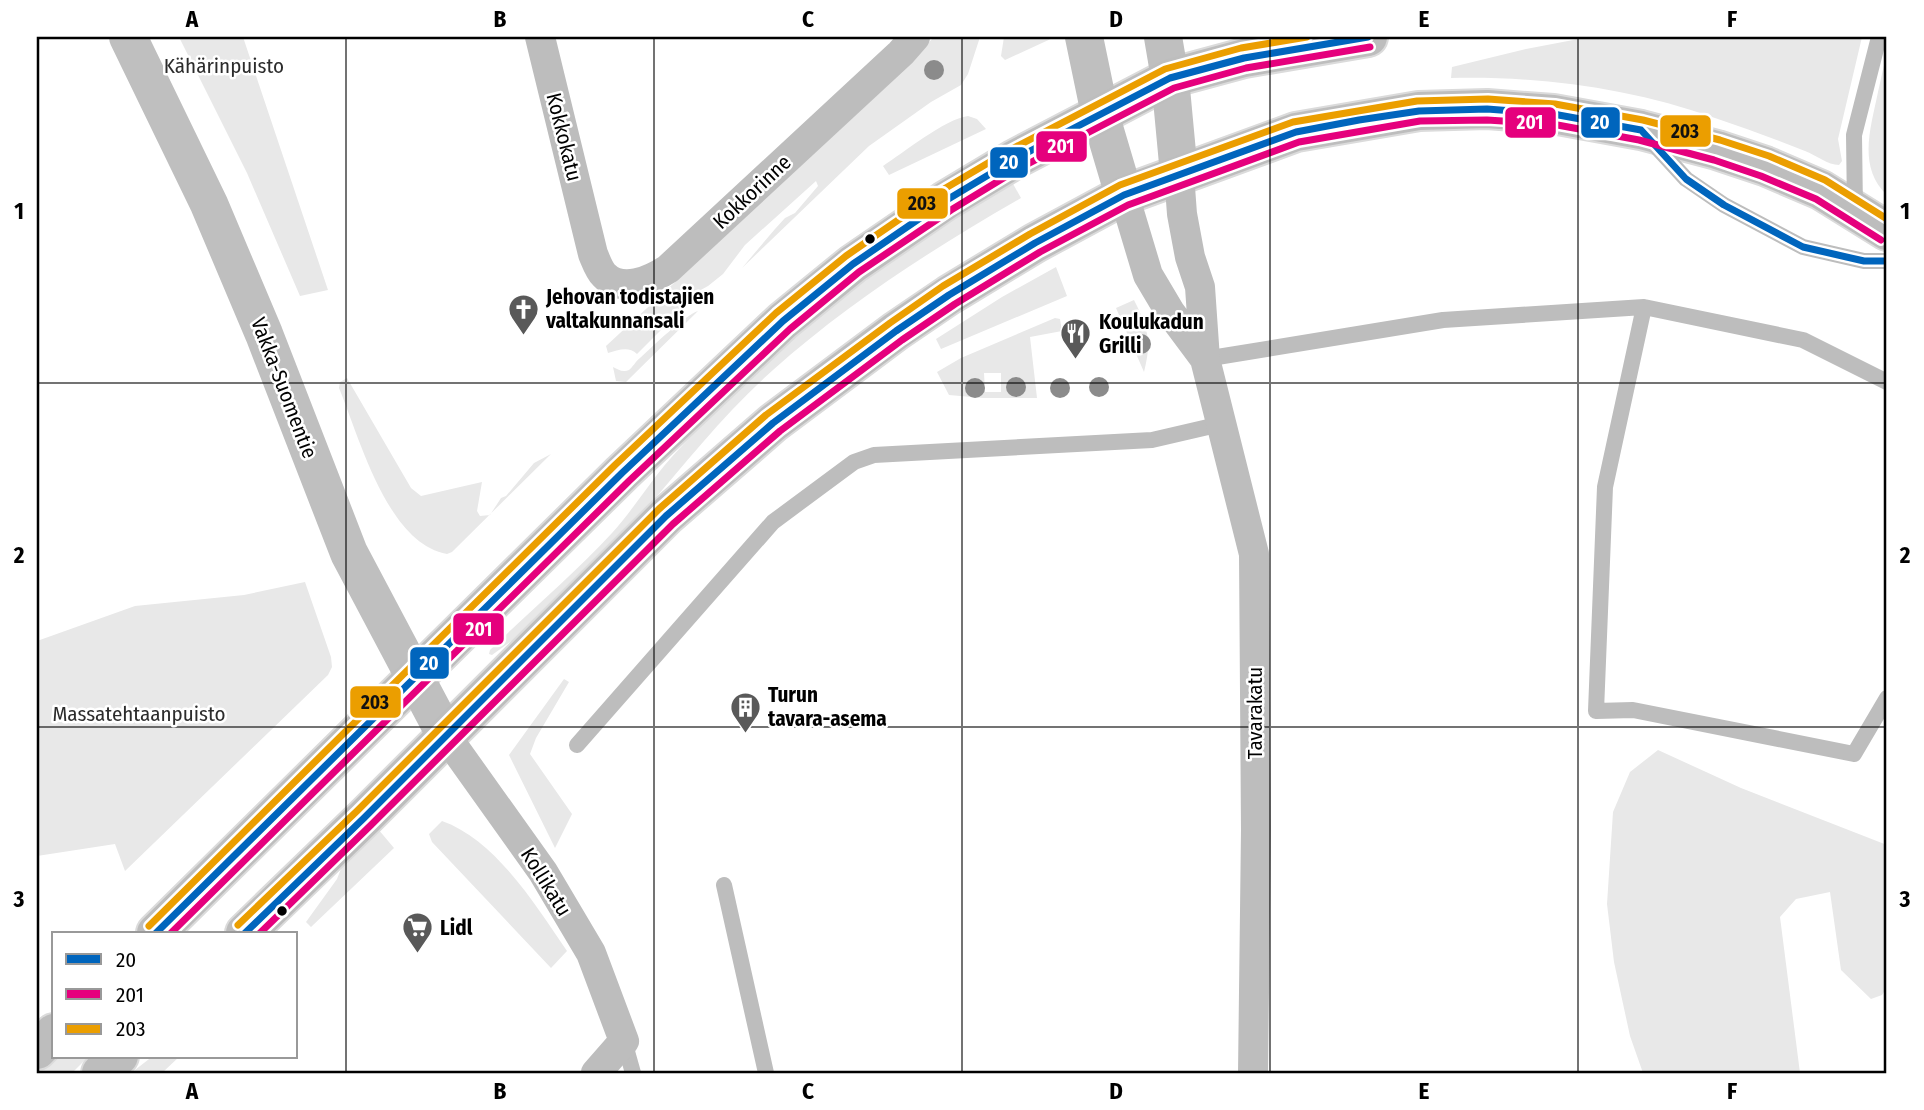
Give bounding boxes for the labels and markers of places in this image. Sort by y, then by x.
unlabelled marker [863,232,877,246]
place label: Jehovan todistajien valtakunnansali [545,284,714,334]
church icon: Jehovan todistajien valtakunnansali [506,292,540,336]
place label: Koulukadun Grilli [1099,309,1204,359]
restaurant icon: Koulukadun Grilli [1059,317,1093,361]
place label: Turun tavara-asema [768,682,887,732]
building icon: Turun tavara-asema [728,690,762,734]
unlabelled marker [275,904,289,918]
supermarket icon: Lidl [400,911,434,955]
place label: Lidl [440,915,473,941]

